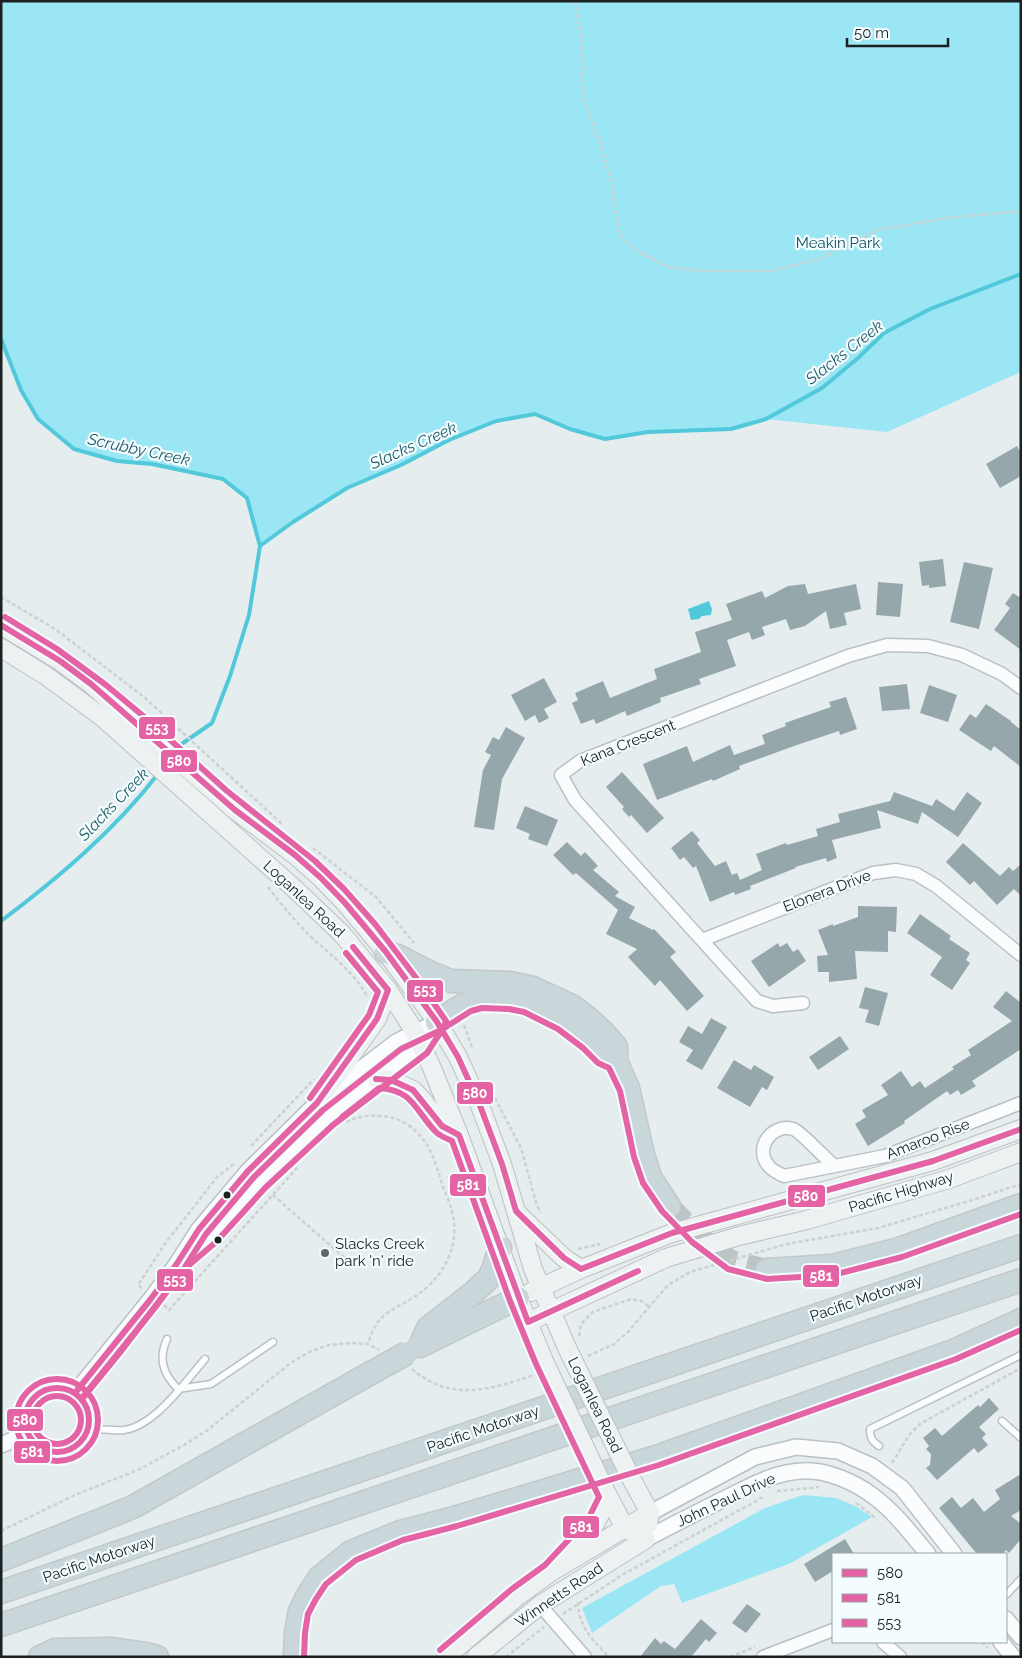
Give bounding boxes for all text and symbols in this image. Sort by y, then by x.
scale bar [847,15,948,47]
text: 50 m [854,24,889,42]
park label: Meakin Park [796,234,880,252]
water label: Slacks Creek [801,316,887,389]
water label: Slacks Creek [366,418,460,473]
water label: Scrubby Creek [85,429,192,470]
line badge: 553 [138,716,176,740]
street label: Kana Crescent [578,716,678,770]
text: 553 [145,720,169,736]
line badge: 580 [160,749,198,773]
text: 580 [167,753,191,769]
water label: Slacks Creek [74,764,153,845]
street label: Loganlea Road [260,857,348,941]
street label: Elonera Drive [780,866,874,916]
line badge: 553 [406,979,444,1003]
text: 553 [413,982,437,998]
line badge: 580 [456,1081,494,1105]
text: 580 [463,1085,487,1101]
street label: Amaroo Rise [884,1115,972,1163]
street label: Pacific Highway [846,1167,956,1217]
line badge: 581 [449,1173,487,1197]
text: 581 [456,1177,480,1193]
line badge: 580 [787,1184,826,1208]
text: 580 [794,1188,818,1204]
unlabelled marker [222,1190,232,1200]
unlabelled marker [213,1235,223,1245]
place label: Slacks Creek park 'n' ride [335,1235,425,1270]
marker: Slacks Creek park 'n' ride [319,1247,331,1259]
line badge: 581 [802,1264,840,1288]
line badge: 553 [156,1268,194,1292]
text: 581 [809,1268,833,1284]
street label: Pacific Motorway [807,1270,925,1326]
text: 553 [163,1272,187,1288]
street label: Loganlea Road [564,1354,626,1456]
street label: Pacific Motorway [424,1401,542,1457]
line badge: 580 [6,1408,44,1432]
text: 580 [13,1412,37,1428]
line badge: 581 [13,1440,51,1464]
text: 581 [20,1444,44,1460]
street label: John Paul Drive [674,1469,778,1531]
line badge: 581 [562,1515,600,1539]
text: 581 [569,1519,593,1535]
street label: Pacific Motorway [40,1531,158,1587]
legend [832,1553,1007,1643]
street label: Winnetts Road [512,1559,606,1631]
text: 580 [877,1564,903,1582]
text: 581 [877,1589,901,1607]
text: 553 [877,1614,901,1632]

